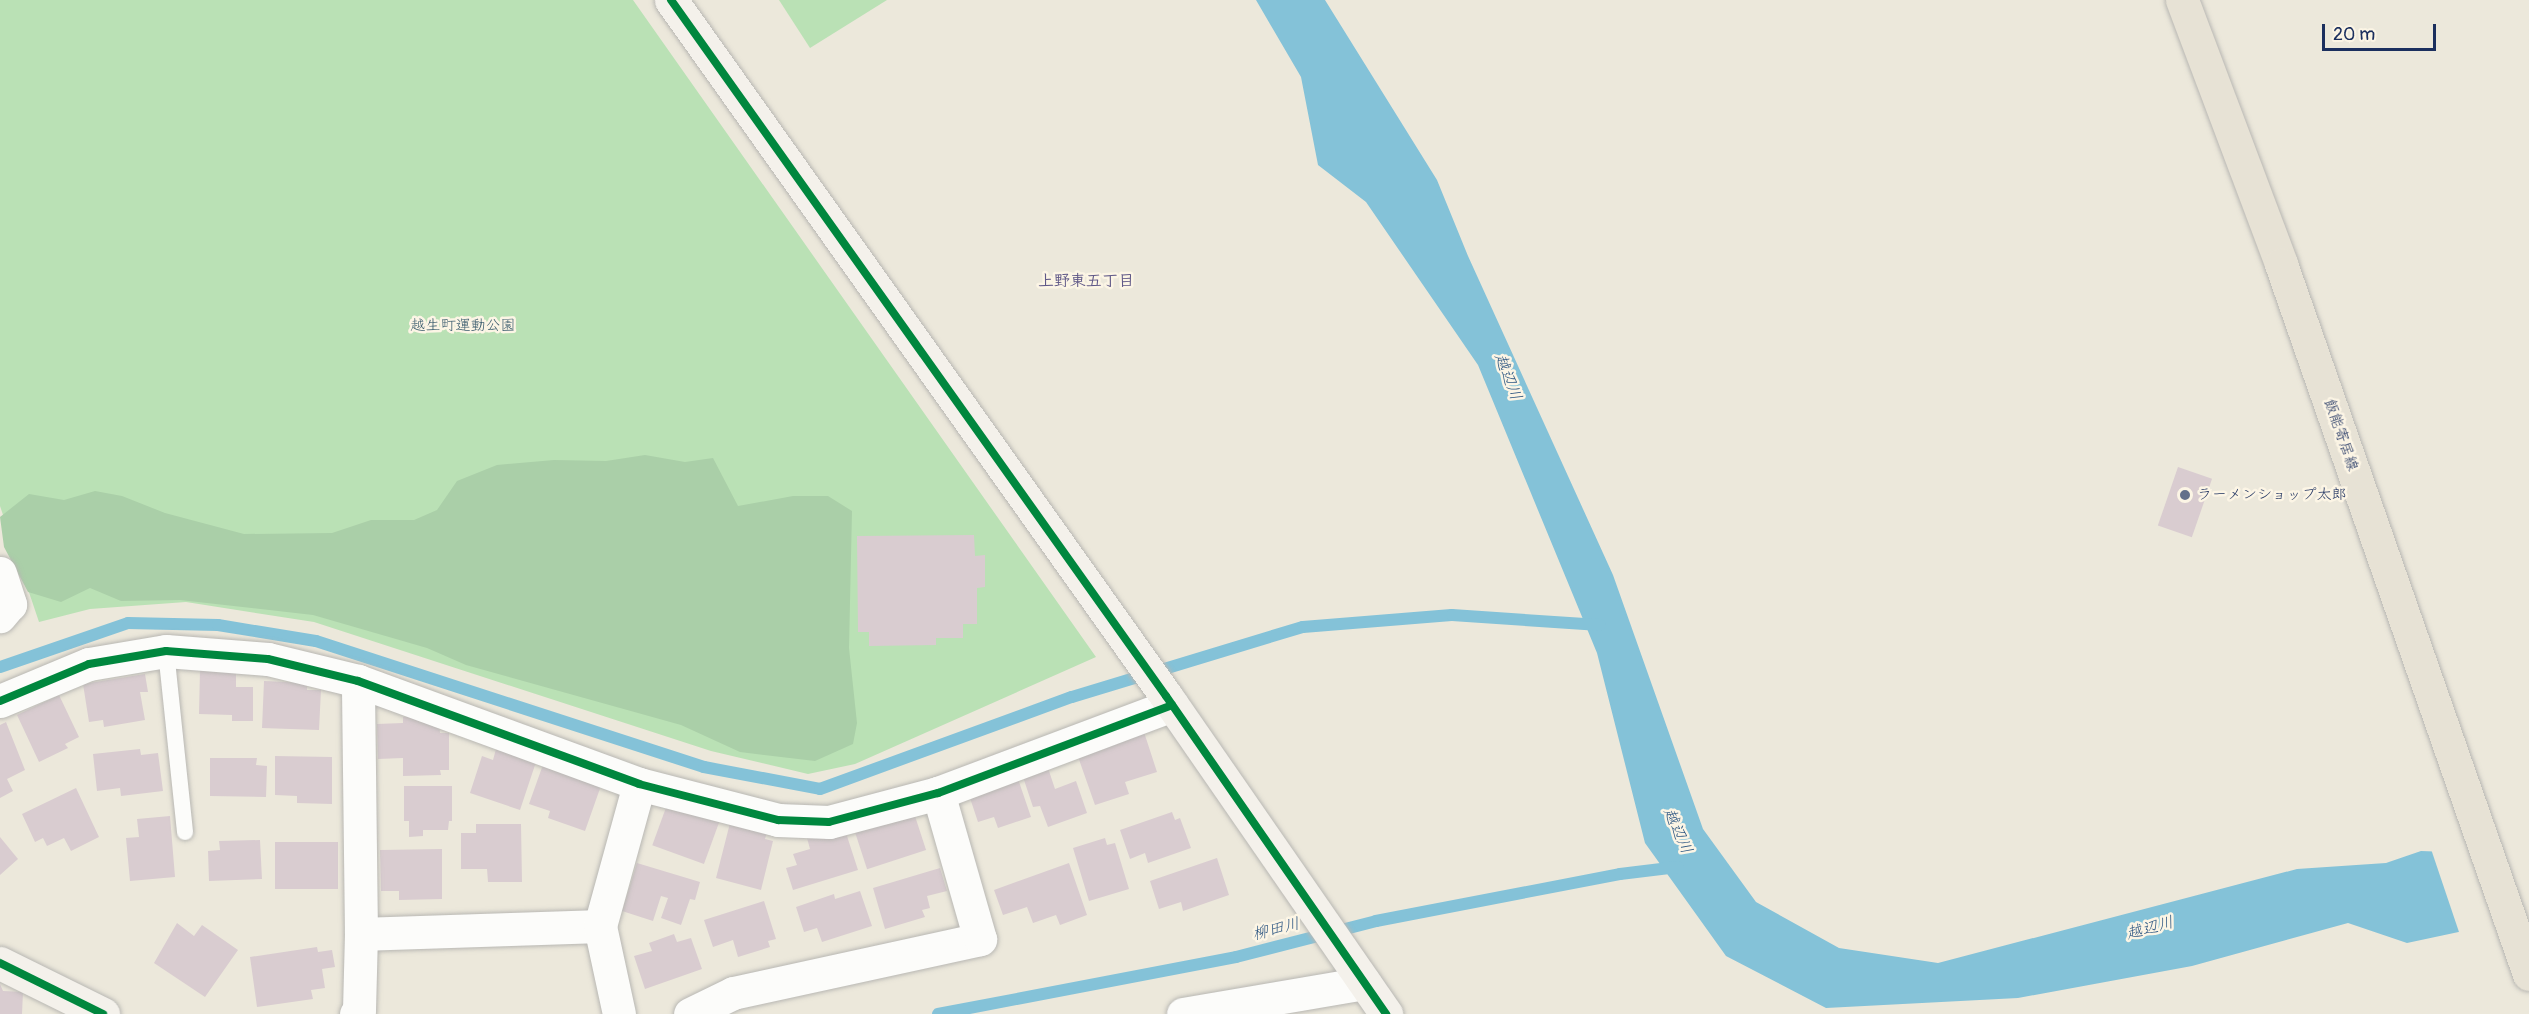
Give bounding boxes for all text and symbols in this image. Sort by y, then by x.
scale bar [2325,12,2439,50]
text: 20 m [2333,23,2375,46]
district label: 上野東五丁目 [1038,271,1134,291]
park label: 越生町運動公園 [411,317,515,335]
water label: 越辺川 [1490,351,1526,403]
street label: 飯能寄居線 [2320,397,2362,473]
place label: ラーメンショップ太郎 [2197,486,2347,504]
marker: ラーメンショップ太郎 [2178,488,2192,502]
water label: 越辺川 [1659,805,1697,857]
water label: 越辺川 [2124,913,2176,943]
water label: 柳田川 [1250,914,1302,944]

